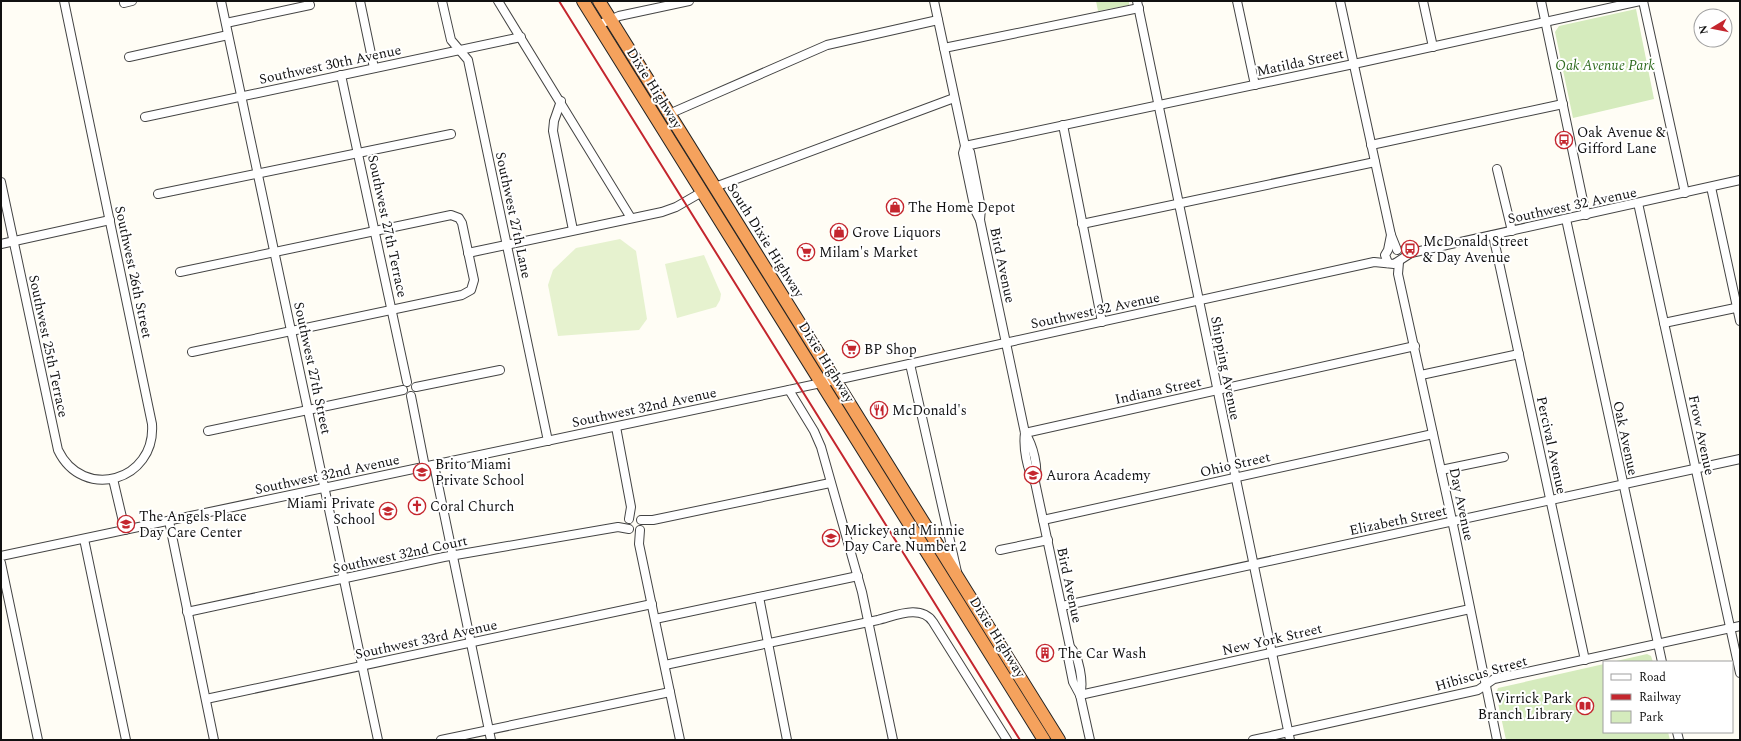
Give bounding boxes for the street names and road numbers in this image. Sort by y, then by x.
street label: Southwest 30th Avenue [257,39,403,90]
street label: Matilda Street [1255,43,1346,82]
street label: Dixie Highway [621,44,689,134]
street label: Southwest 27th Lane [490,150,537,281]
street label: Southwest 27th Terrace [362,153,413,300]
street label: South Dixie Highway [722,179,810,303]
street label: Southwest 32 Avenue [1506,182,1639,229]
street label: Southwest 26th Street [109,204,158,340]
street label: Bird Avenue [984,225,1021,305]
street label: Southwest 25th Terrace [23,273,74,420]
street label: Southwest 32 Avenue [1029,287,1162,334]
street label: Southwest 27th Street [288,300,337,436]
street label: Shipping Avenue [1205,314,1246,422]
street label: Dixie Highway [793,318,861,408]
street label: Indiana Street [1113,371,1203,410]
street label: Southwest 32nd Avenue [570,382,719,433]
street label: Frow Avenue [1683,393,1720,477]
street label: Percival Avenue [1531,394,1572,496]
street label: Oak Avenue [1607,399,1644,477]
street label: Ohio Street [1198,446,1272,483]
street label: Southwest 32nd Avenue [253,449,402,500]
street label: Day Avenue [1444,466,1480,543]
street label: Elizabeth Street [1347,500,1449,541]
street label: Southwest 32nd Court [331,530,469,579]
street label: Bird Avenue [1051,545,1088,625]
street label: Dixie Highway [964,593,1032,683]
street label: Southwest 33rd Avenue [353,614,499,665]
street label: New York Street [1220,618,1324,661]
street label: Hibiscus Street [1433,650,1530,697]

